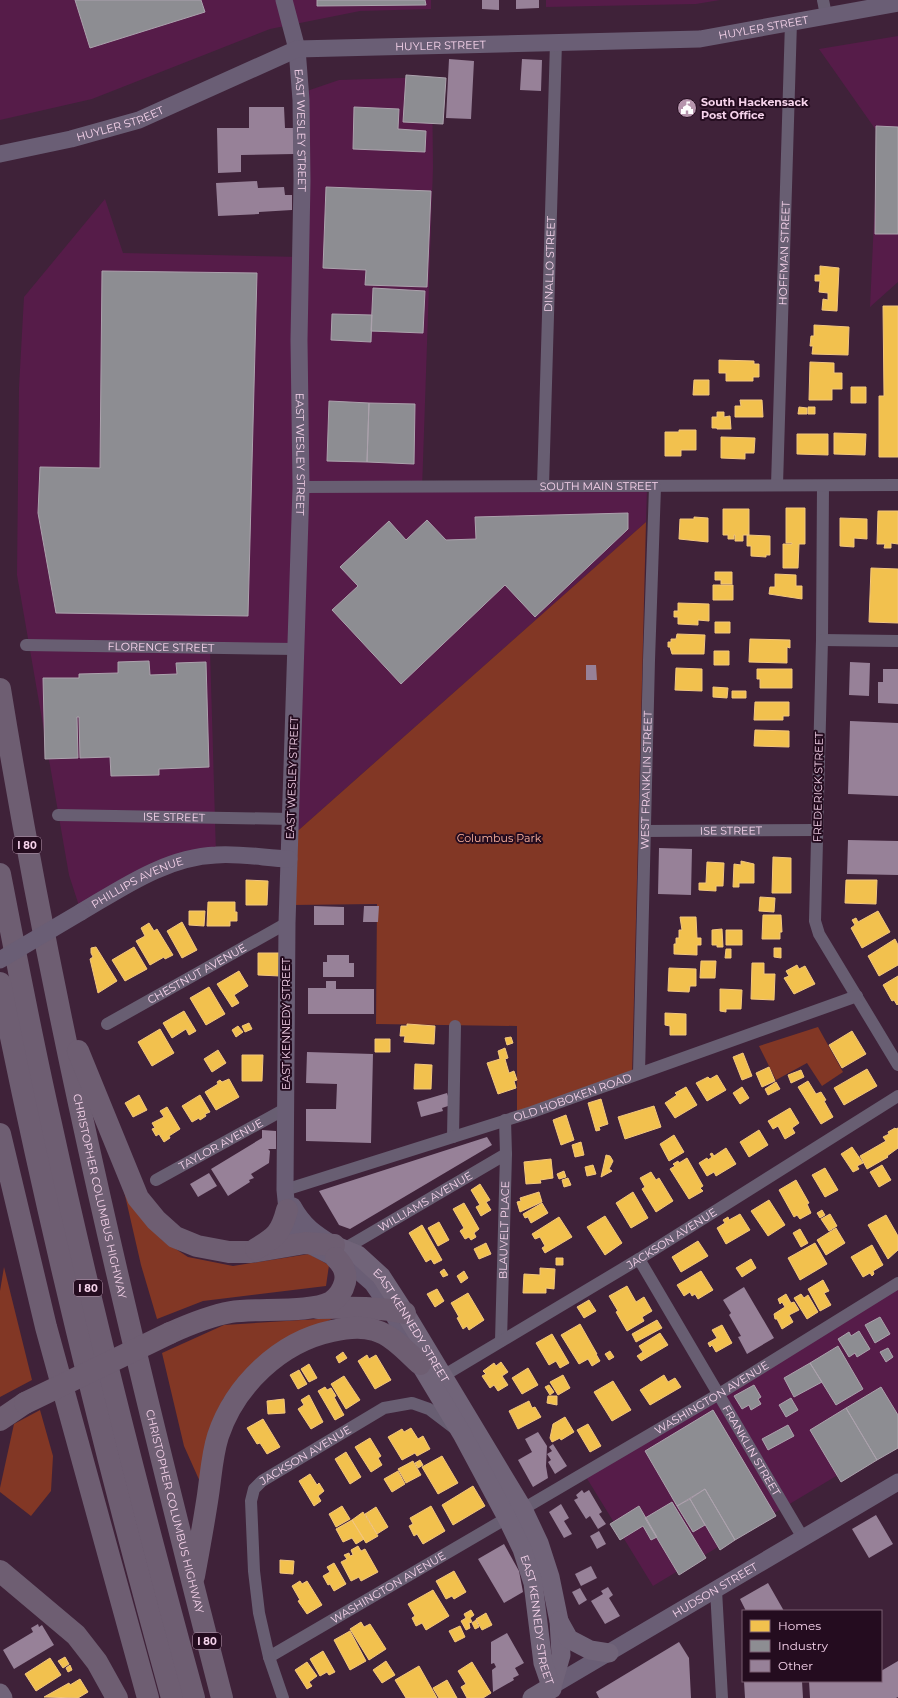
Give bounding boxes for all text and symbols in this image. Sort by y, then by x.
street label: HUYLER STREET [717,12,810,42]
street label: HUYLER STREET [395,37,487,54]
street label: EAST WESLEY STREET [292,68,309,192]
place label: South Hackensack Post Office [701,95,809,122]
public building icon: South Hackensack Post Office [676,97,698,119]
street label: HUYLER STREET [75,103,167,144]
street label: HOFFMAN STREET [775,200,793,305]
street label: DINALLO STREET [541,215,558,312]
street label: EAST WESLEY STREET [293,393,308,516]
street label: SOUTH MAIN STREET [540,479,659,493]
street label: FLORENCE STREET [107,639,215,655]
street label: WEST FRANKLIN STREET [637,710,655,850]
street label: EAST WESLEY STREET [283,716,301,840]
street label: FREDERICK STREET [810,731,826,842]
street label: ISE STREET [143,809,206,825]
street label: ISE STREET [700,823,763,838]
park label: Columbus Park [457,831,542,845]
road number: I 80 [13,837,41,853]
street label: PHILLIPS AVENUE [89,854,185,911]
street label: CHESTNUT AVENUE [145,940,249,1007]
street label: EAST KENNEDY STREET [279,957,293,1090]
street label: OLD HOBOKEN ROAD [512,1070,633,1124]
street label: CHRISTOPHER COLUMBUS HIGHWAY [70,1092,130,1300]
street label: TAYLOR AVENUE [176,1116,265,1173]
street label: WILLIAMS AVENUE [375,1168,475,1235]
street label: BLAUVELT PLACE [496,1181,512,1279]
street label: JACKSON AVENUE [623,1205,719,1272]
street label: EAST KENNEDY STREET [370,1265,453,1386]
road number: I 80 [74,1280,102,1296]
street label: WASHINGTON AVENUE [652,1358,771,1437]
street label: FRANKLIN STREET [719,1402,784,1499]
street label: CHRISTOPHER COLUMBUS HIGHWAY [143,1408,207,1615]
street label: JACKSON AVENUE [256,1422,353,1488]
street label: WASHINGTON AVENUE [328,1548,448,1626]
street label: EAST KENNEDY STREET [517,1553,557,1687]
street label: HUDSON STREET [670,1559,761,1621]
legend [742,1610,882,1682]
text: Homes [778,1618,821,1633]
road number: I 80 [193,1633,221,1649]
text: Industry [778,1638,828,1653]
text: Other [778,1658,813,1673]

